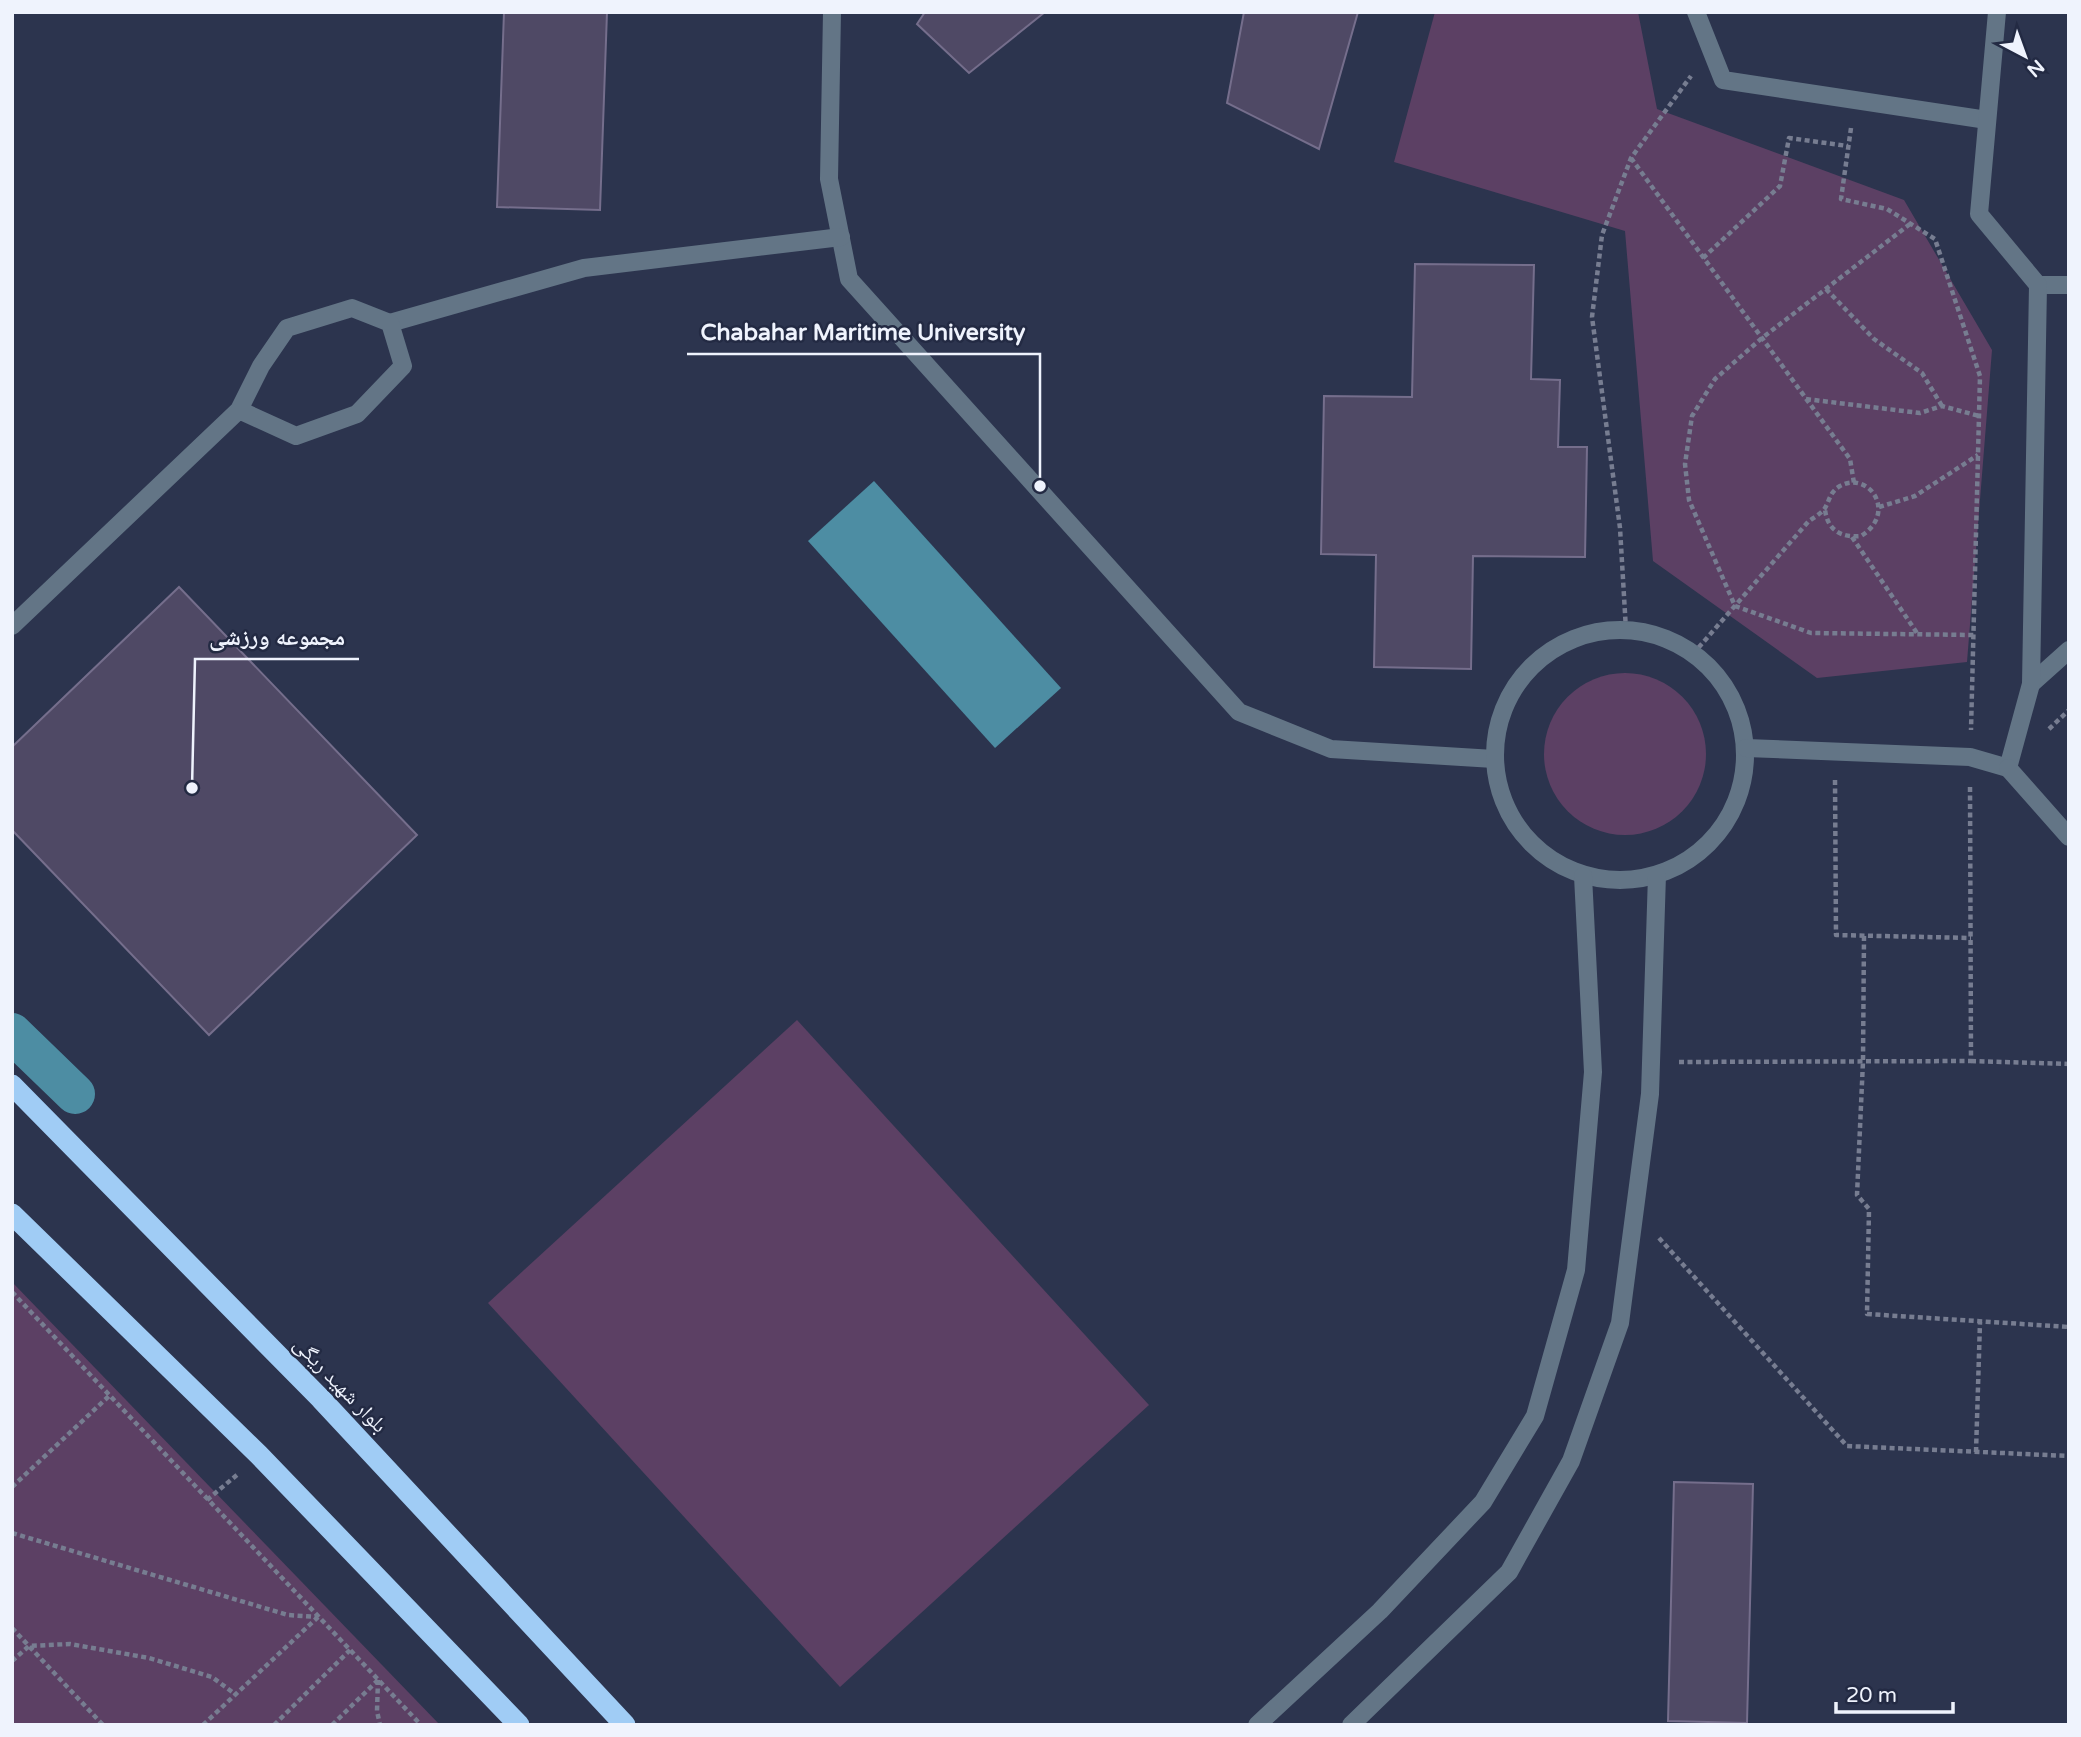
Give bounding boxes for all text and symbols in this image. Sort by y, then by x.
north arrow [1990,21,2060,91]
text: N [2023,55,2048,81]
callout: Chabahar Maritime University [687,310,1040,354]
text: Chabahar Maritime University [701,319,1026,347]
callout: مجموعه ورزشی [195,615,359,659]
text: مجموعه ورزشی [209,624,345,652]
street label: بلوار شهید ریگی [288,1332,392,1438]
scale bar [1836,1670,1953,1714]
text: 20 m [1846,1683,1897,1708]

